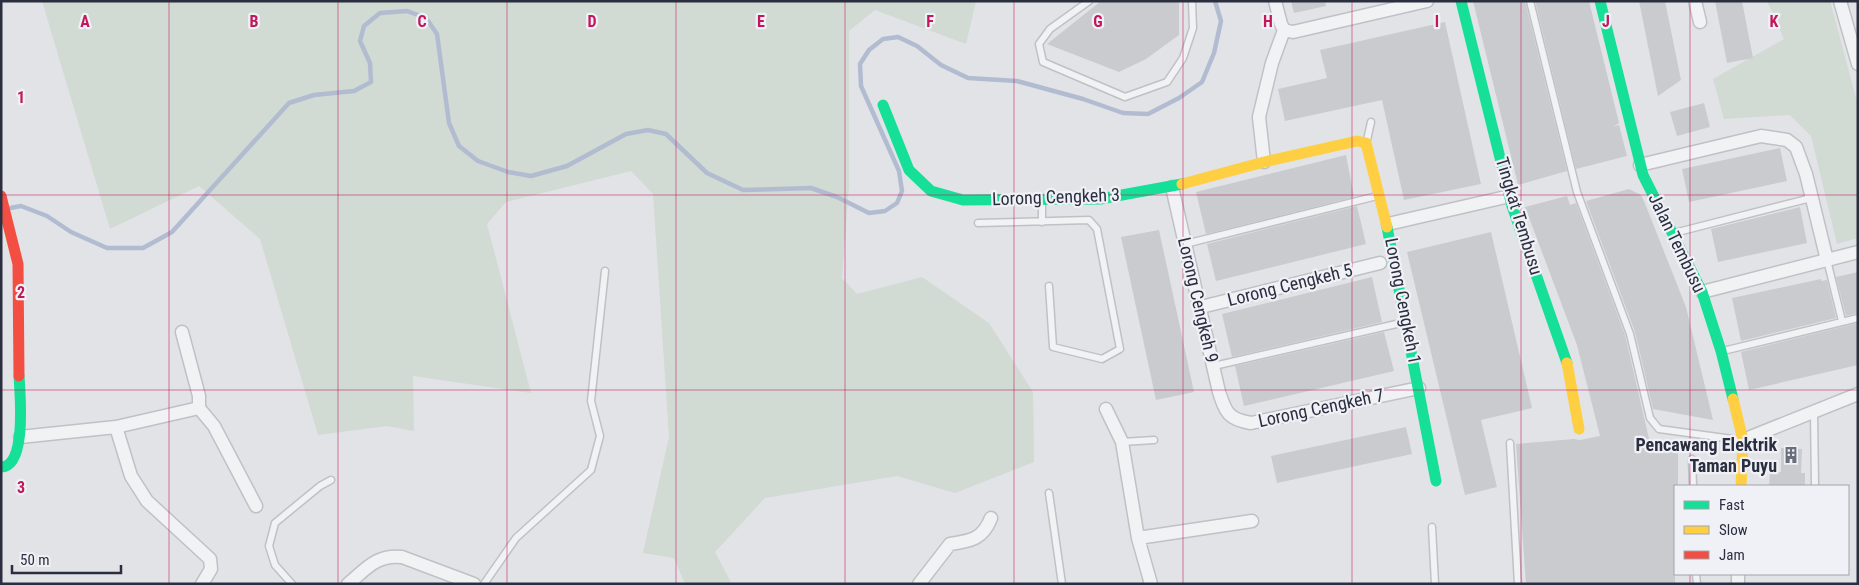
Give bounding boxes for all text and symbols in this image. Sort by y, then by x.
text: A [80,12,90,31]
text: B [250,12,259,31]
text: C [417,12,427,31]
text: D [587,12,597,31]
text: E [757,12,765,31]
text: F [926,12,934,31]
text: G [1093,12,1103,31]
text: H [1263,12,1273,31]
text: I [1435,12,1439,31]
text: J [1602,12,1610,31]
text: K [1770,12,1779,31]
text: 1 [17,88,25,107]
street label: Tingkat Tembusu [1492,154,1547,277]
street label: Lorong Cengkeh 3 [992,184,1120,209]
street label: Jalan Tembusu [1644,190,1710,296]
street label: Lorong Cengkeh 9 [1174,235,1223,365]
street label: Lorong Cengkeh 1 [1381,236,1426,366]
street label: Lorong Cengkeh 5 [1225,259,1355,310]
text: 2 [17,283,25,302]
street label: Lorong Cengkeh 7 [1256,384,1386,431]
place label: Pencawang Elektrik Taman Puyu [1635,434,1777,476]
building icon: Pencawang Elektrik Taman Puyu [1781,445,1801,465]
text: 3 [17,478,25,497]
legend [1674,485,1849,575]
text: Fast [1719,496,1744,514]
text: Slow [1719,521,1748,539]
scale bar [12,542,121,574]
text: Jam [1719,546,1745,564]
text: 50 m [20,551,50,569]

